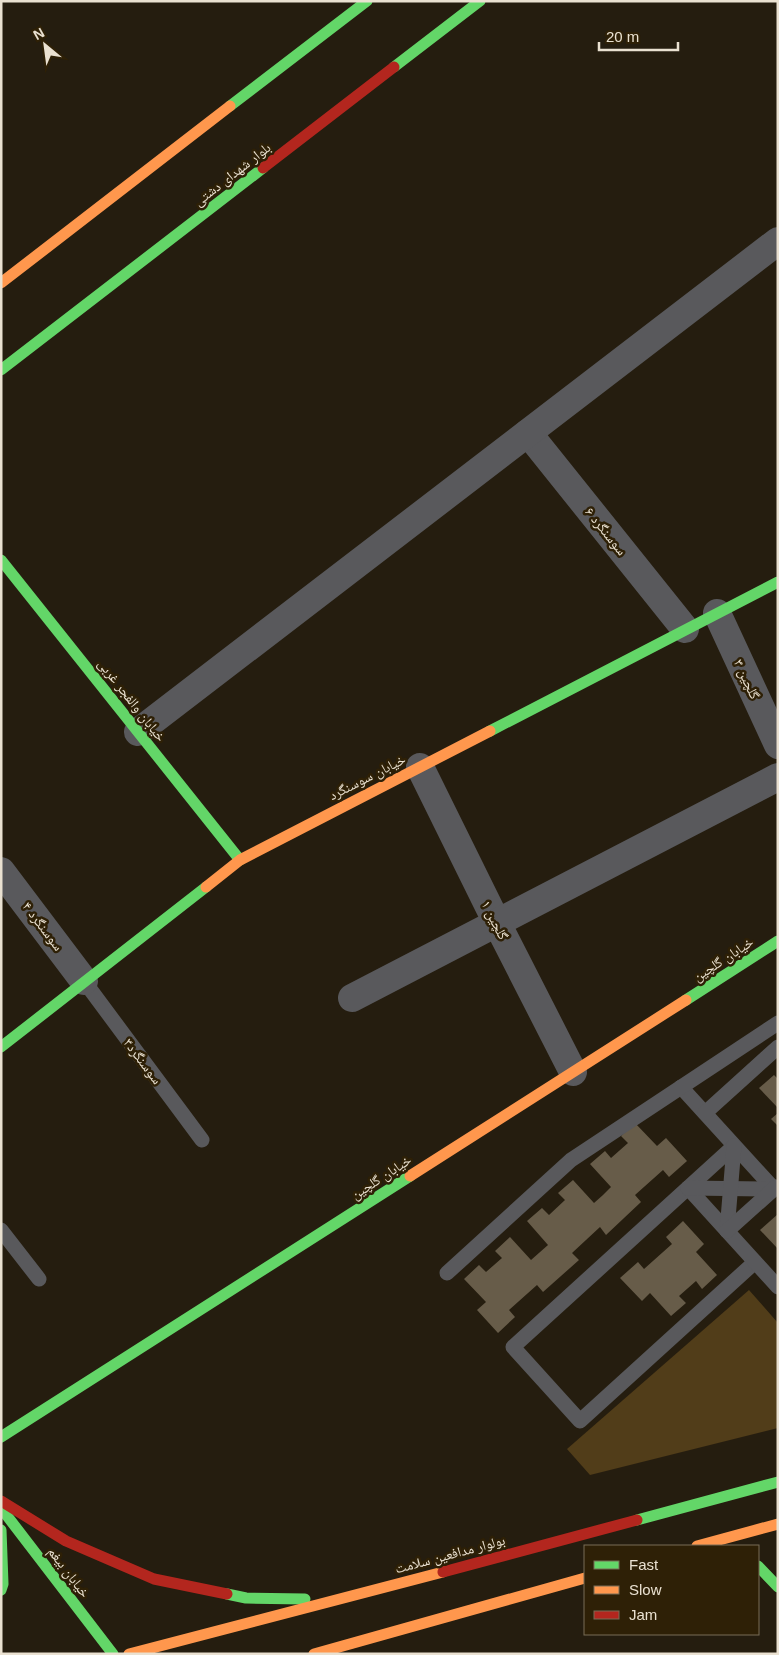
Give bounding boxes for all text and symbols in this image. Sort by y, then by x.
north arrow [20,20,70,70]
scale bar [599,20,678,52]
text: N [30,24,47,43]
text: 20 m [606,28,639,45]
street label: بلوار شهدای دشتی [190,139,274,210]
street label: سوسنگرد ۶ [581,504,630,559]
street label: خیابان والفجر غربی [94,656,169,745]
street label: گلچین ۳ [730,657,763,702]
street label: خیابان سوسنگرد [326,751,409,804]
street label: سوسنگرد ۴ [19,898,67,954]
street label: گلچین ۱ [477,898,512,943]
street label: خیابان گلچین [690,934,757,985]
street label: سوسنگرد۳ [120,1035,165,1088]
street label: خیابان گلچین [348,1152,415,1203]
street label: بولوار مدافعین سلامت [393,1532,507,1577]
street label: خیابان بیغم [43,1544,93,1602]
legend [584,1545,759,1635]
text: Fast [629,1556,659,1573]
text: Slow [629,1581,662,1598]
text: Jam [629,1606,657,1623]

